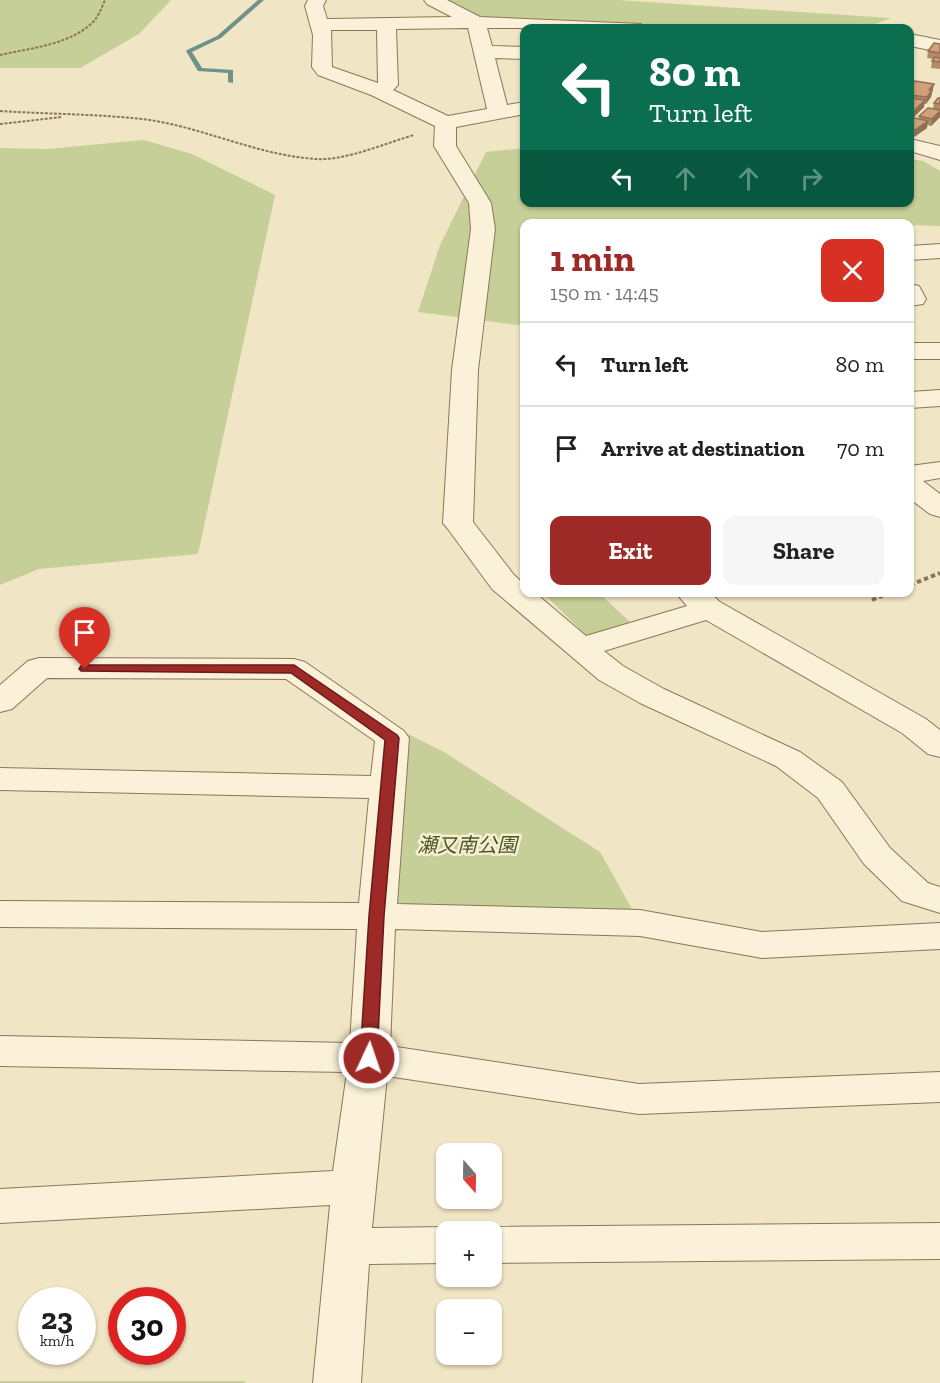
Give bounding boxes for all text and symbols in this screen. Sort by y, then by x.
text: 80 m [649,46,740,97]
icon: left [550,48,628,126]
text: Turn left [649,97,752,129]
icon: left [606,162,639,195]
icon: ahead [669,162,702,195]
icon: ahead [732,162,765,195]
icon: right [795,162,828,195]
text: 1 min [550,237,635,280]
button: close [821,239,884,302]
text: 150 m · 14:45 [550,281,659,305]
icon: left [550,348,583,381]
text: Turn left [601,351,688,378]
text: 80 m [836,351,884,378]
icon: arrive [550,432,583,465]
text: Arrive at destination [601,435,804,462]
text: 70 m [837,435,884,462]
button: Exit [550,516,711,585]
button: Share [723,516,884,585]
pin [59,607,110,669]
icon: arrive [68,616,101,649]
park label: 瀬又南公園 [417,833,520,857]
position arrow [337,1026,401,1090]
north arrow [436,1143,502,1209]
map controls [436,1143,502,1365]
button: + [436,1221,502,1287]
speed limit sign: 30 [108,1287,186,1365]
button: − [436,1299,502,1365]
text: 23 [41,1301,73,1337]
text: km/h [40,1332,74,1350]

